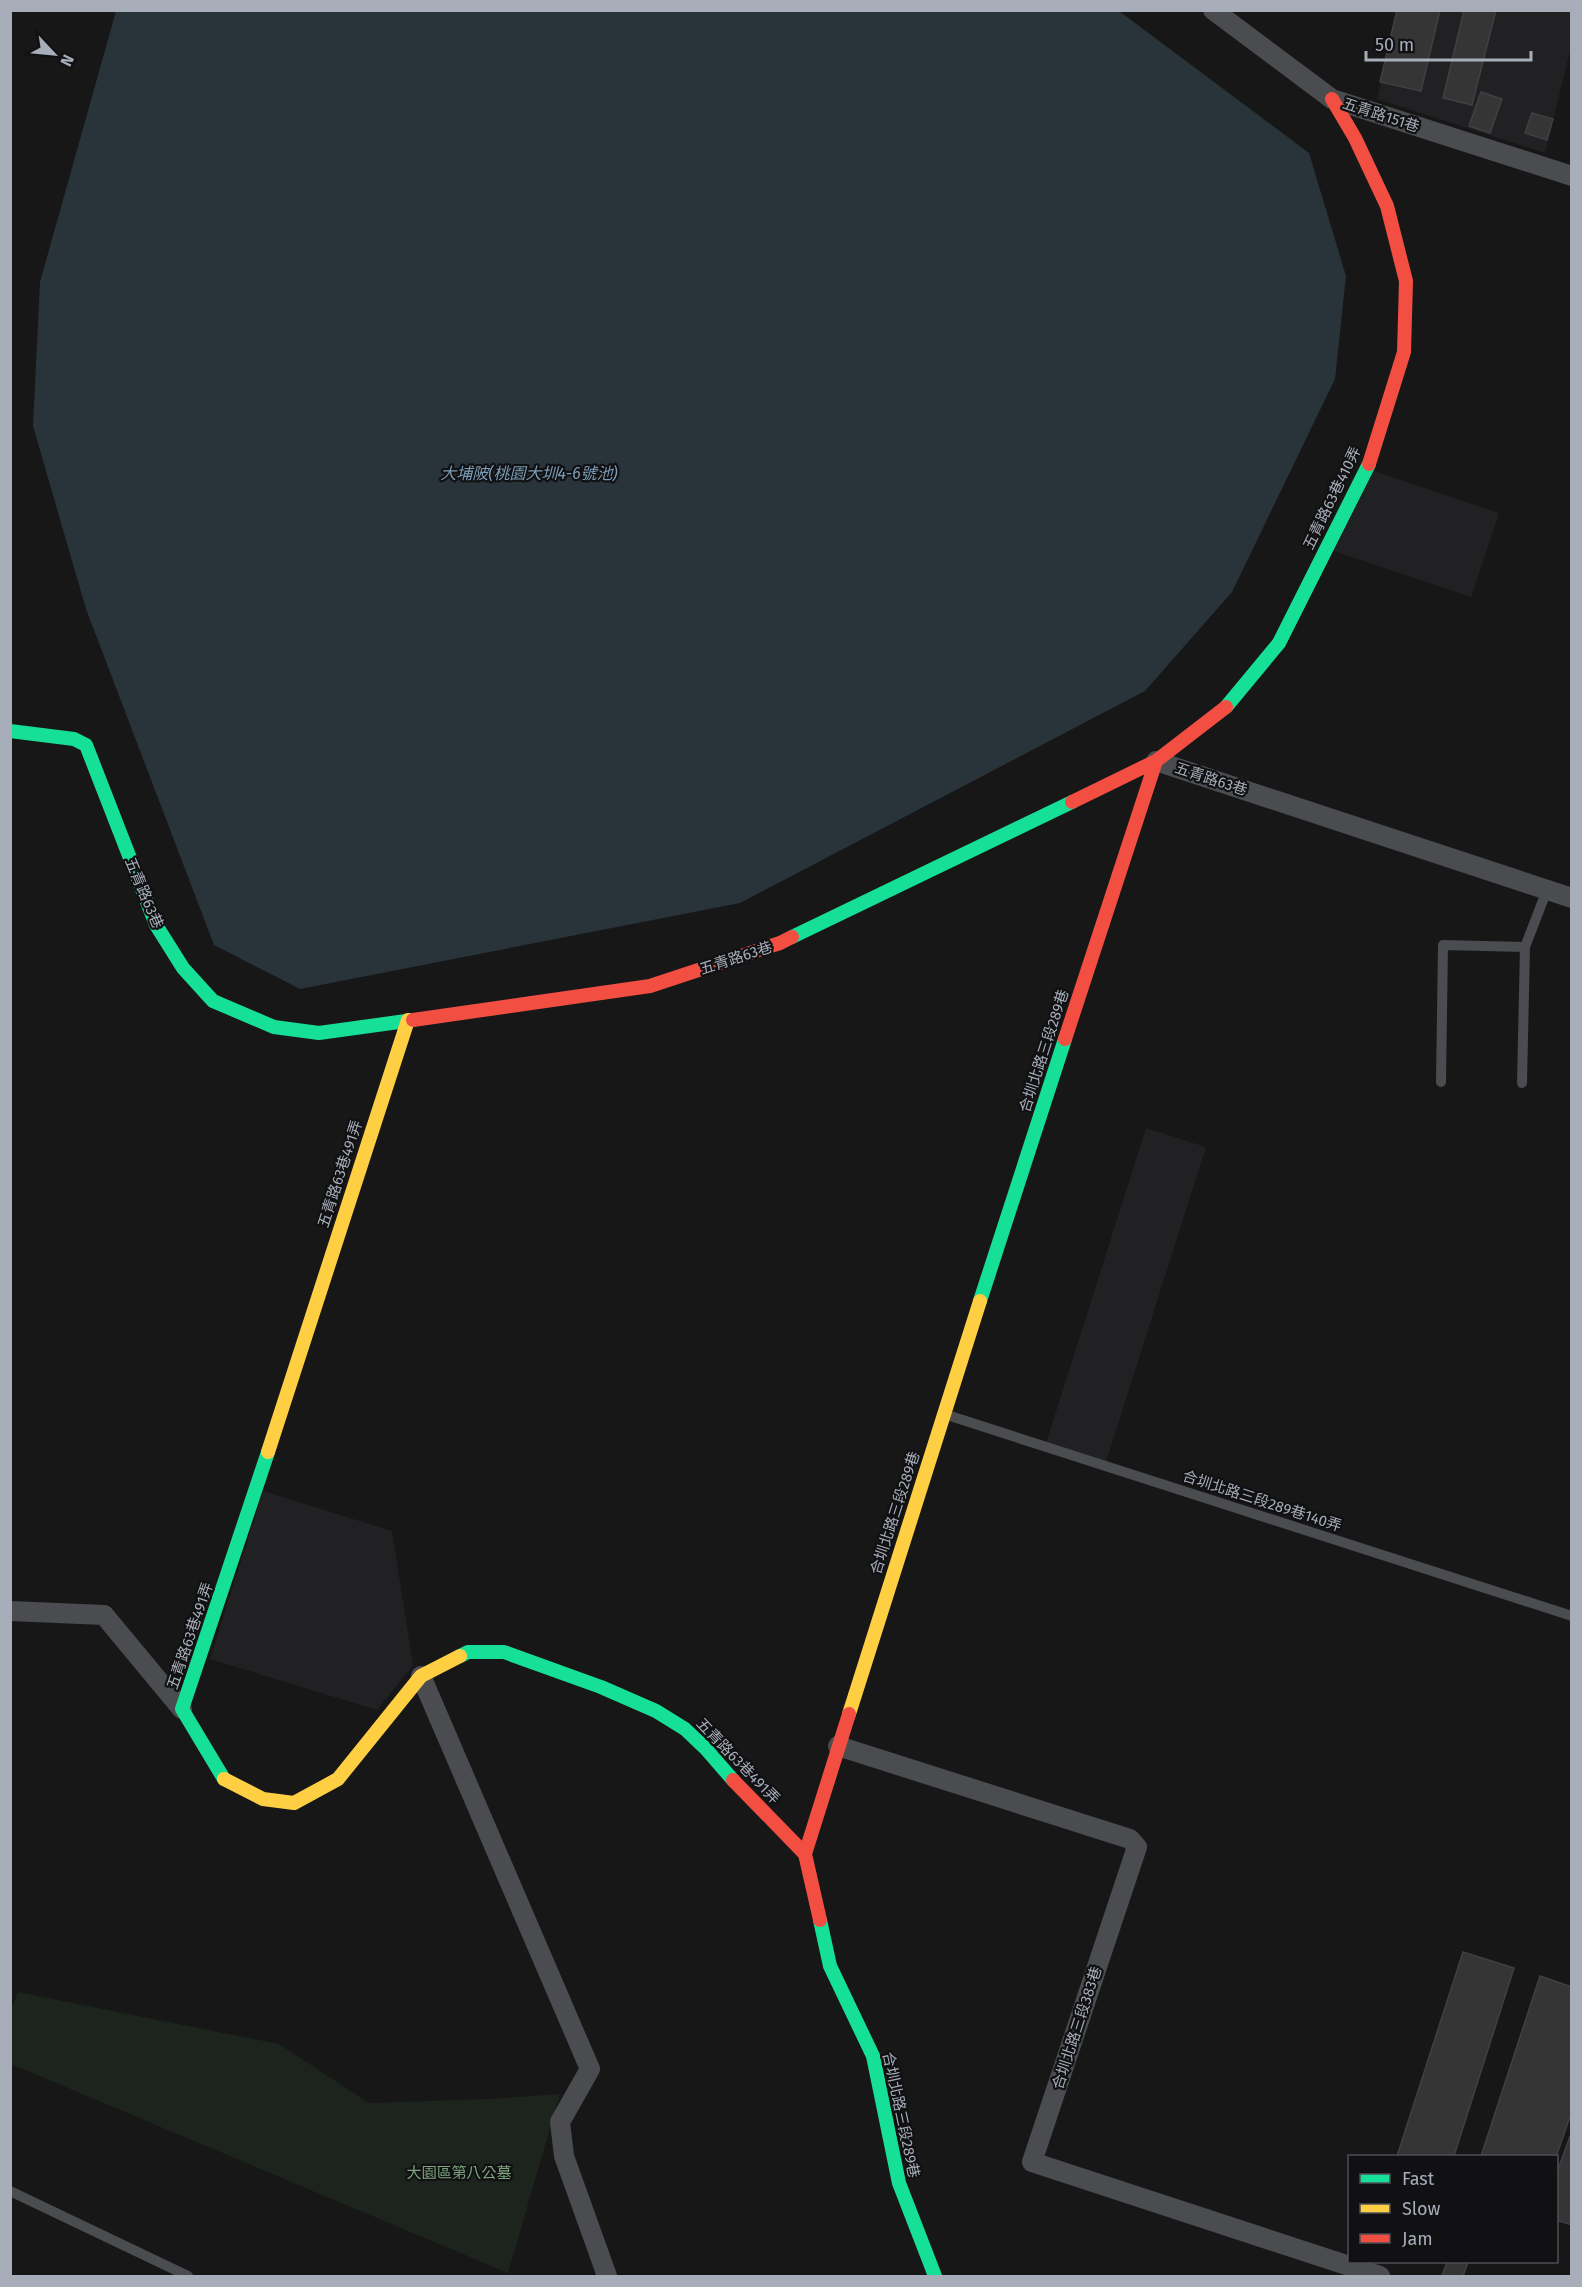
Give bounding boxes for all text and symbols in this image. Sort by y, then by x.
north arrow [24,24,84,84]
scale bar [1366,24,1531,62]
text: 50 m [1375,34,1414,56]
text: N [56,51,78,69]
street label: 五青路151巷 [1340,94,1422,136]
street label: 五青路63巷410弄 [1299,444,1365,552]
water label: 大埔陂(桃園大圳4-6號池) [440,464,618,483]
street label: 五青路63巷 [1172,759,1250,799]
street label: 五青路63巷 [121,855,167,931]
street label: 五青路63巷 [697,938,775,978]
street label: 合圳北路三段289巷 [1016,987,1072,1115]
street label: 五青路63巷491弄 [314,1118,366,1230]
street label: 合圳北路三段289巷 [867,1449,923,1577]
street label: 合圳北路三段289巷140弄 [1180,1467,1344,1535]
street label: 五青路63巷491弄 [163,1580,217,1692]
street label: 五青路63巷491弄 [693,1714,783,1808]
street label: 合圳北路三段383巷 [1049,1964,1105,2092]
street label: 合圳北路三段289巷 [879,2050,923,2180]
legend [1348,2155,1558,2263]
park label: 大園區第八公墓 [406,2164,512,2182]
text: Fast [1402,2168,1435,2190]
text: Slow [1402,2198,1441,2220]
text: Jam [1402,2228,1433,2250]

